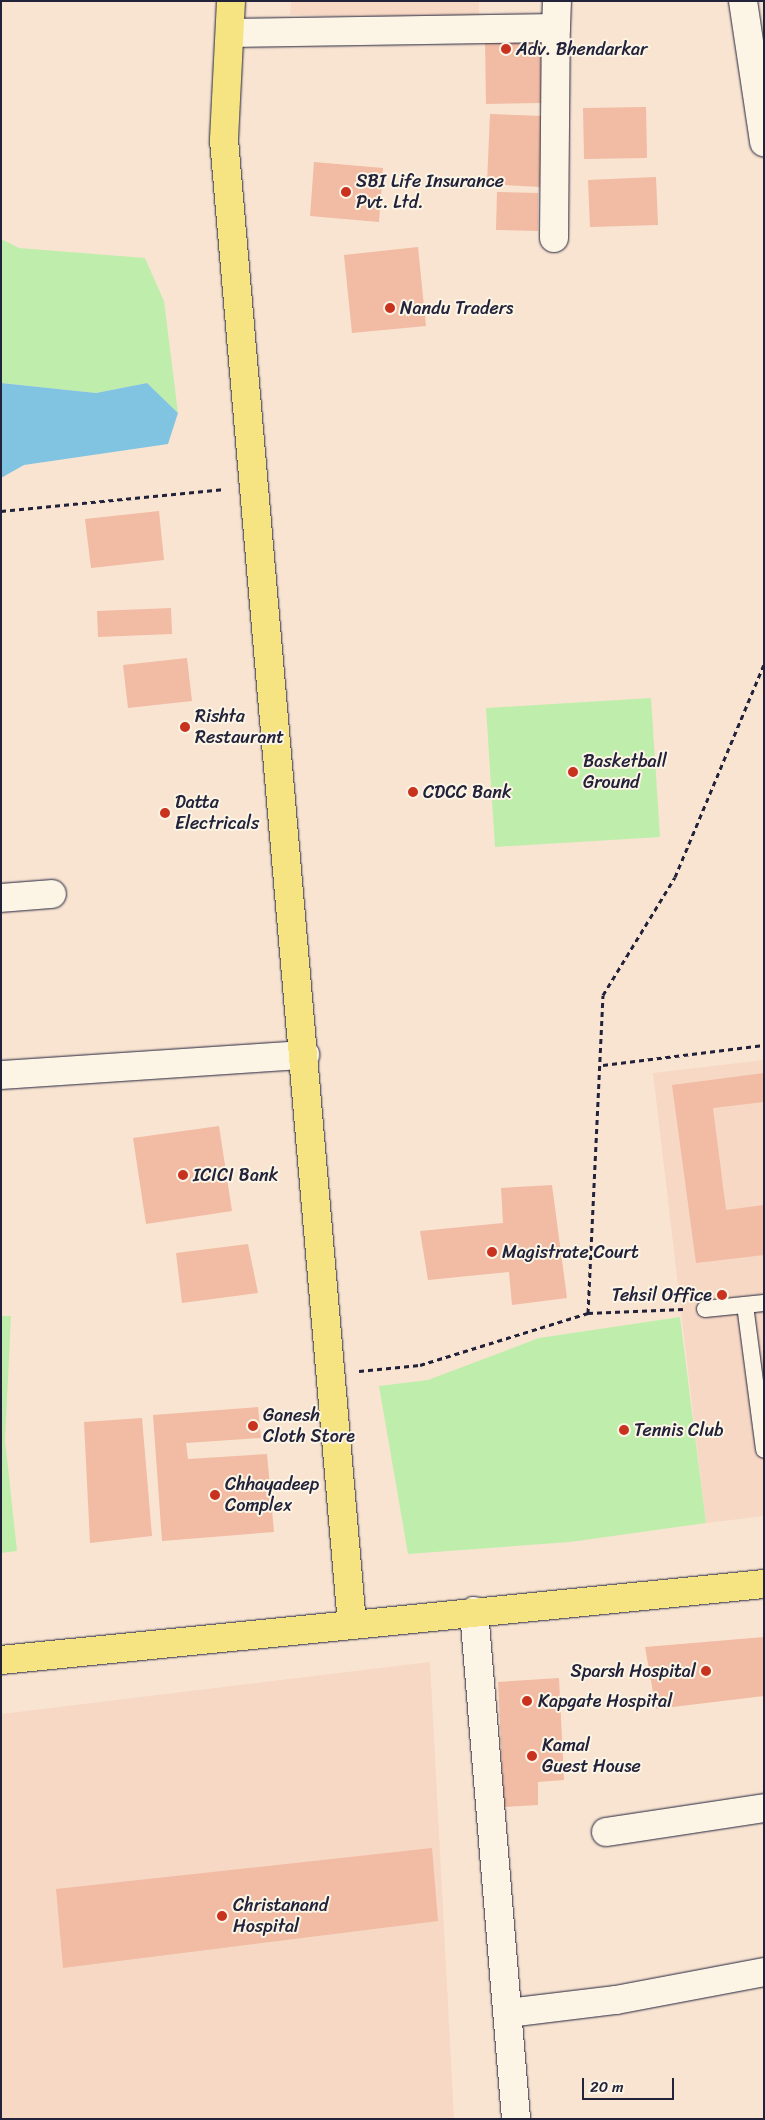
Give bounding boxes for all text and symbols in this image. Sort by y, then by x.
place label: Adv. Bhendarkar [516,38,647,60]
marker: Adv. Bhendarkar [500,43,512,55]
place label: SBI Life Insurance Pvt. Ltd. [356,171,504,213]
marker: SBI Life Insurance Pvt. Ltd. [340,186,352,198]
place label: Nandu Traders [400,297,514,319]
marker: Nandu Traders [384,302,396,314]
place label: Rishta Restaurant [195,706,284,749]
marker: Rishta Restaurant [179,721,191,733]
place label: Basketball Ground [583,751,667,794]
marker: Basketball Ground [567,766,579,778]
place label: CDCC Bank [423,781,511,803]
marker: CDCC Bank [407,786,419,798]
place label: Datta Electricals [175,792,259,834]
marker: Datta Electricals [159,807,171,819]
place label: ICICI Bank [193,1164,278,1186]
marker: ICICI Bank [177,1169,189,1181]
place label: Magistrate Court [502,1241,639,1263]
marker: Magistrate Court [486,1246,498,1258]
place label: Tehsil Office [611,1284,712,1306]
marker: Tehsil Office [716,1289,728,1301]
place label: Ganesh Cloth Store [263,1405,355,1448]
place label: Tennis Club [634,1419,724,1441]
marker: Ganesh Cloth Store [247,1420,259,1432]
marker: Tennis Club [618,1424,630,1436]
place label: Chhayadeep Complex [225,1474,319,1516]
marker: Chhayadeep Complex [209,1489,221,1501]
place label: Sparsh Hospital [571,1660,696,1682]
marker: Sparsh Hospital [700,1665,712,1677]
place label: Kapgate Hospital [538,1690,672,1712]
marker: Kapgate Hospital [520,1694,534,1708]
place label: Kamal Guest House [542,1735,641,1778]
marker: Kamal Guest House [526,1750,538,1762]
place label: Christanand Hospital [233,1895,328,1938]
marker: Christanand Hospital [215,1909,229,1923]
scale bar [585,2068,678,2100]
text: 20 m [590,2074,624,2100]

